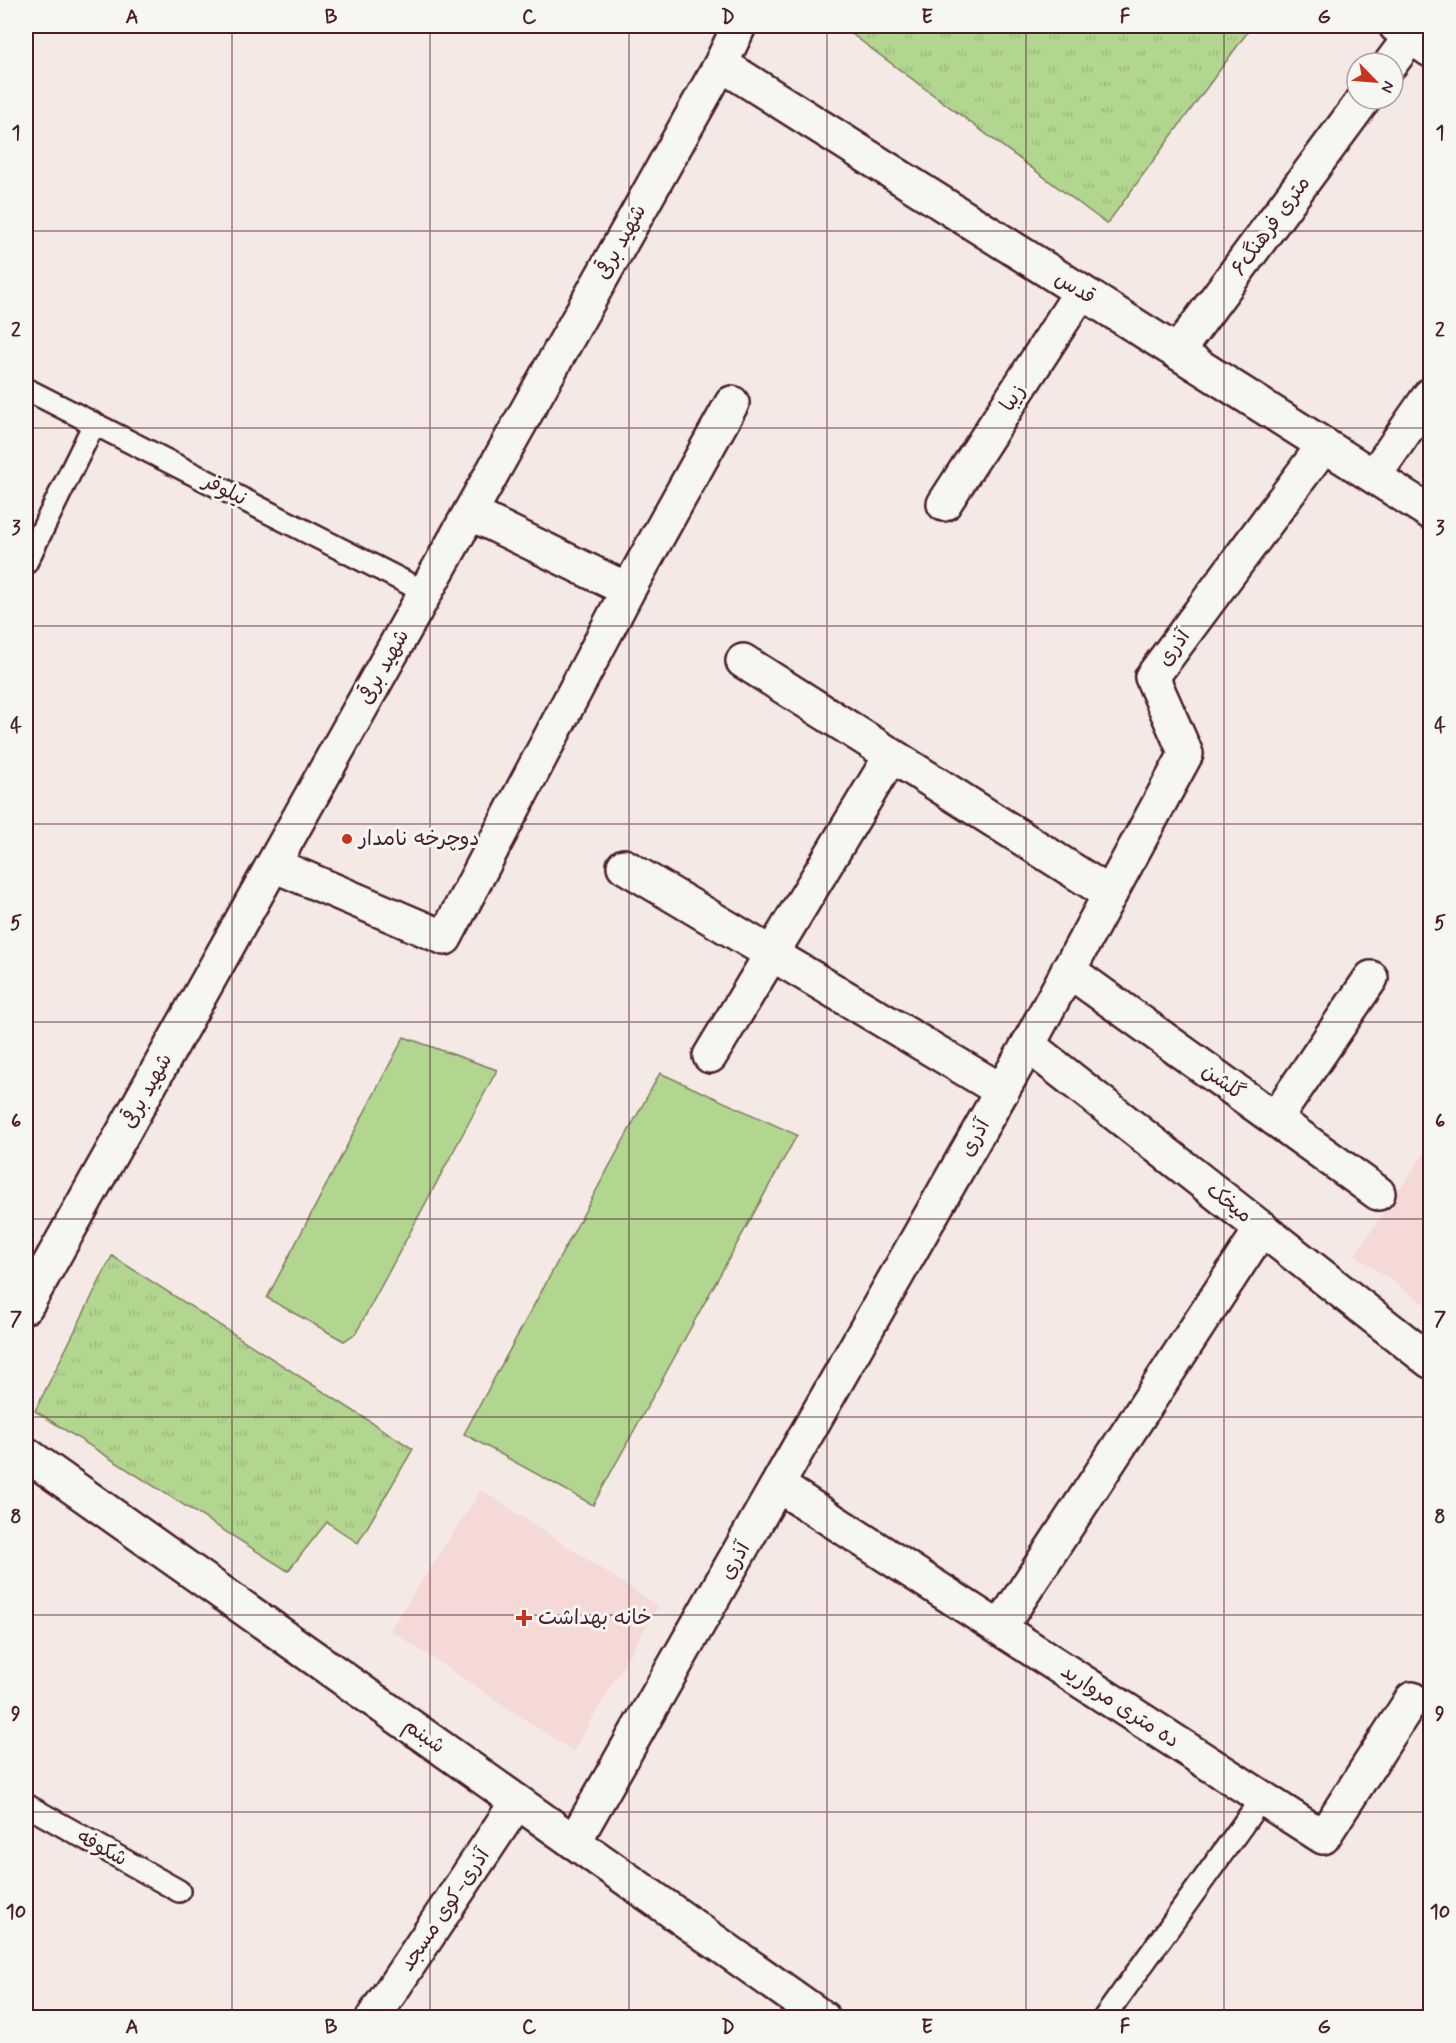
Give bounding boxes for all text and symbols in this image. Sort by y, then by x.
text: A [125,4,139,31]
text: B [325,4,338,31]
text: C [522,4,537,31]
text: D [721,4,735,31]
text: E [921,4,933,31]
text: F [1120,4,1131,31]
text: G [1317,4,1331,31]
north arrow [1345,51,1405,111]
text: N [1375,77,1399,96]
text: 1 [12,120,20,147]
text: 1 [1436,120,1444,147]
street label: ۶متری فرهنگ [1225,170,1317,282]
street label: شهید برقی [589,199,653,285]
street label: قدس [1049,265,1101,311]
text: 2 [11,317,21,344]
text: 2 [1435,317,1445,344]
street label: زیبا [994,379,1032,417]
street label: نیلوفر [197,466,252,513]
text: 3 [11,515,21,542]
text: 3 [1435,515,1445,542]
street label: آذری [1151,623,1197,672]
street label: شهید برقی [352,624,416,710]
text: 4 [10,713,22,740]
text: 4 [1434,713,1446,740]
place label: دوچرخه نامدار [357,825,480,853]
marker: دوچرخه نامدار [340,832,354,846]
text: 5 [10,910,22,937]
text: 5 [1434,910,1446,937]
street label: شهید برقی [115,1048,179,1134]
street label: گلشن [1196,1057,1250,1107]
text: 6 [11,1108,21,1135]
text: 6 [1435,1108,1445,1135]
street label: آذری [953,1113,997,1162]
street label: میخک [1200,1176,1258,1230]
text: 7 [10,1306,22,1333]
text: 7 [1434,1306,1446,1333]
text: 8 [10,1504,22,1531]
text: 8 [1434,1504,1446,1531]
street label: آذری [713,1536,757,1585]
place label: خانه بهداشت [538,1604,652,1632]
marker: خانه بهداشت [515,1609,533,1627]
street label: ده متری مروارید [1055,1657,1185,1755]
text: 9 [11,1701,21,1728]
text: 9 [1435,1701,1445,1728]
street label: شبنم [397,1712,450,1761]
street label: شکوفه [72,1823,132,1873]
street label: آذری-کوی مسجد [393,1842,497,1977]
text: 10 [6,1899,26,1926]
text: 10 [1430,1899,1450,1926]
text: A [125,2014,139,2041]
text: B [325,2014,338,2041]
text: C [522,2014,537,2041]
text: D [721,2014,735,2041]
text: E [921,2014,933,2041]
text: F [1120,2014,1131,2041]
text: G [1317,2014,1331,2041]

